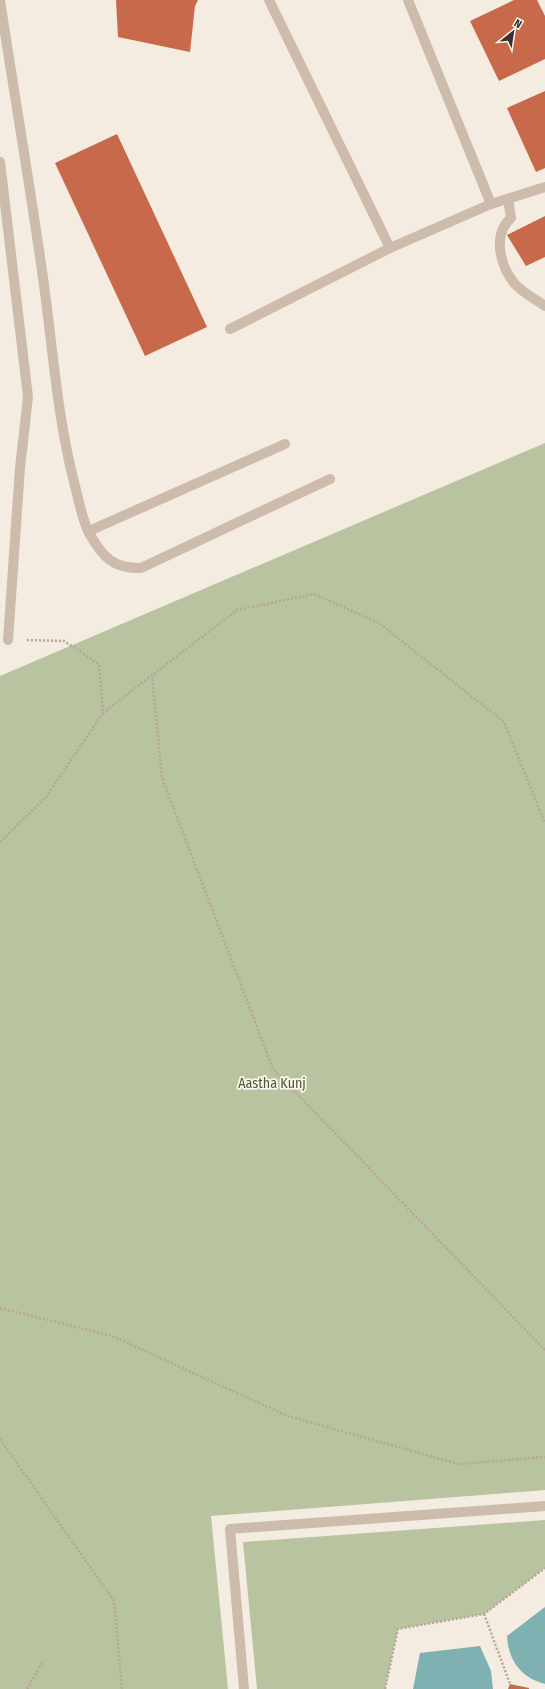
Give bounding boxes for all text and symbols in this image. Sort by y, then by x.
north arrow [493,12,533,52]
text: N [512,16,524,31]
park label: Aastha Kunj [238,1075,306,1092]

